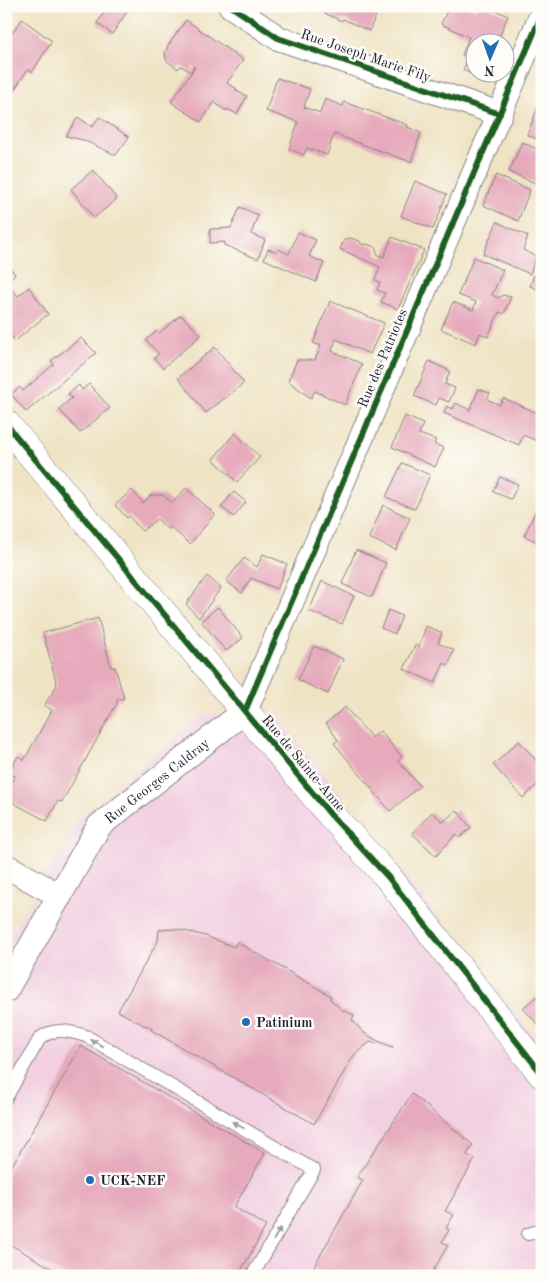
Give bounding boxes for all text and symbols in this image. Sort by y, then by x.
street label: Rue Joseph Marie Fily [299,27,433,85]
north arrow [466,32,516,82]
text: N [484,63,495,77]
street label: Rue des Patriotes [356,307,410,410]
street label: Rue de Sainte-Anne [259,713,348,815]
street label: Rue Georges Caldray [103,736,213,827]
marker: Patinium [240,1016,252,1028]
place label: Patinium [256,1016,312,1030]
one-way arrow [91,1039,104,1048]
one-way arrow [231,1121,244,1130]
marker: UCK-NEF [84,1174,96,1186]
place label: UCK-NEF [100,1174,166,1188]
one-way arrow [272,1227,281,1240]

